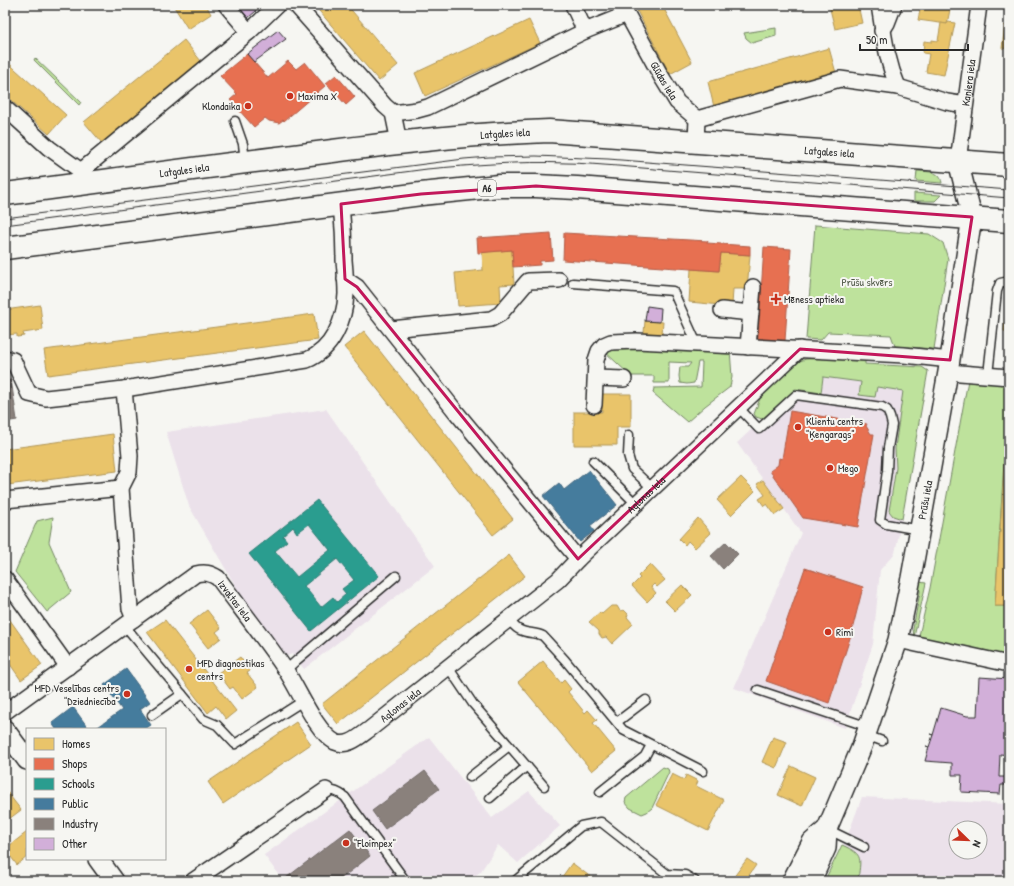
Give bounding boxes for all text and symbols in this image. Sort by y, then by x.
scale bar [860,26,968,52]
text: 50 m [866,31,887,48]
street label: Kaņiera iela [958,58,979,107]
street label: Glūdas iela [647,59,681,103]
place label: Maxima X [298,89,338,103]
marker: Maxima X [285,91,295,101]
place label: Klondaika [202,99,241,113]
marker: Klondaika [243,101,253,111]
street label: Latgales iela [480,125,531,142]
street label: Latgales iela [804,143,855,161]
street label: Latgales iela [159,160,211,180]
road number: A6 [478,180,496,196]
park label: Prūšu skvērs [841,275,893,289]
place label: Mēness aptieka [784,292,844,306]
marker: Mēness aptieka [771,294,781,304]
place label: Klientu centrs "Ķengarags" [806,414,863,441]
marker: Klientu centrs "Ķengarags" [793,422,803,432]
place label: Mego [838,461,859,475]
marker: Mego [825,463,835,473]
street label: Aglonas iela [624,473,669,516]
street label: Prūšu iela [915,479,936,520]
street label: Izvaltas iela [215,577,255,625]
place label: Rimi [836,625,853,639]
marker: Rimi [823,627,833,637]
place label: MFD diagnostikas centrs [197,656,264,683]
marker: MFD diagnostikas centrs [184,664,194,674]
place label: MFD Veselības centrs "Dziedniecība" [35,681,119,708]
street label: Aglonas iela [377,684,424,725]
marker: MFD Veselības centrs "Dziedniecība" [122,689,132,699]
legend [26,728,166,860]
text: Homes [62,735,90,752]
text: Shops [62,755,88,772]
text: Schools [62,775,95,792]
text: Public [62,795,88,812]
text: Industry [62,815,98,832]
north arrow [948,820,988,860]
text: Other [62,835,88,852]
place label: "Floimpex" [354,836,396,850]
marker: "Floimpex" [341,838,351,848]
text: N [970,838,985,849]

